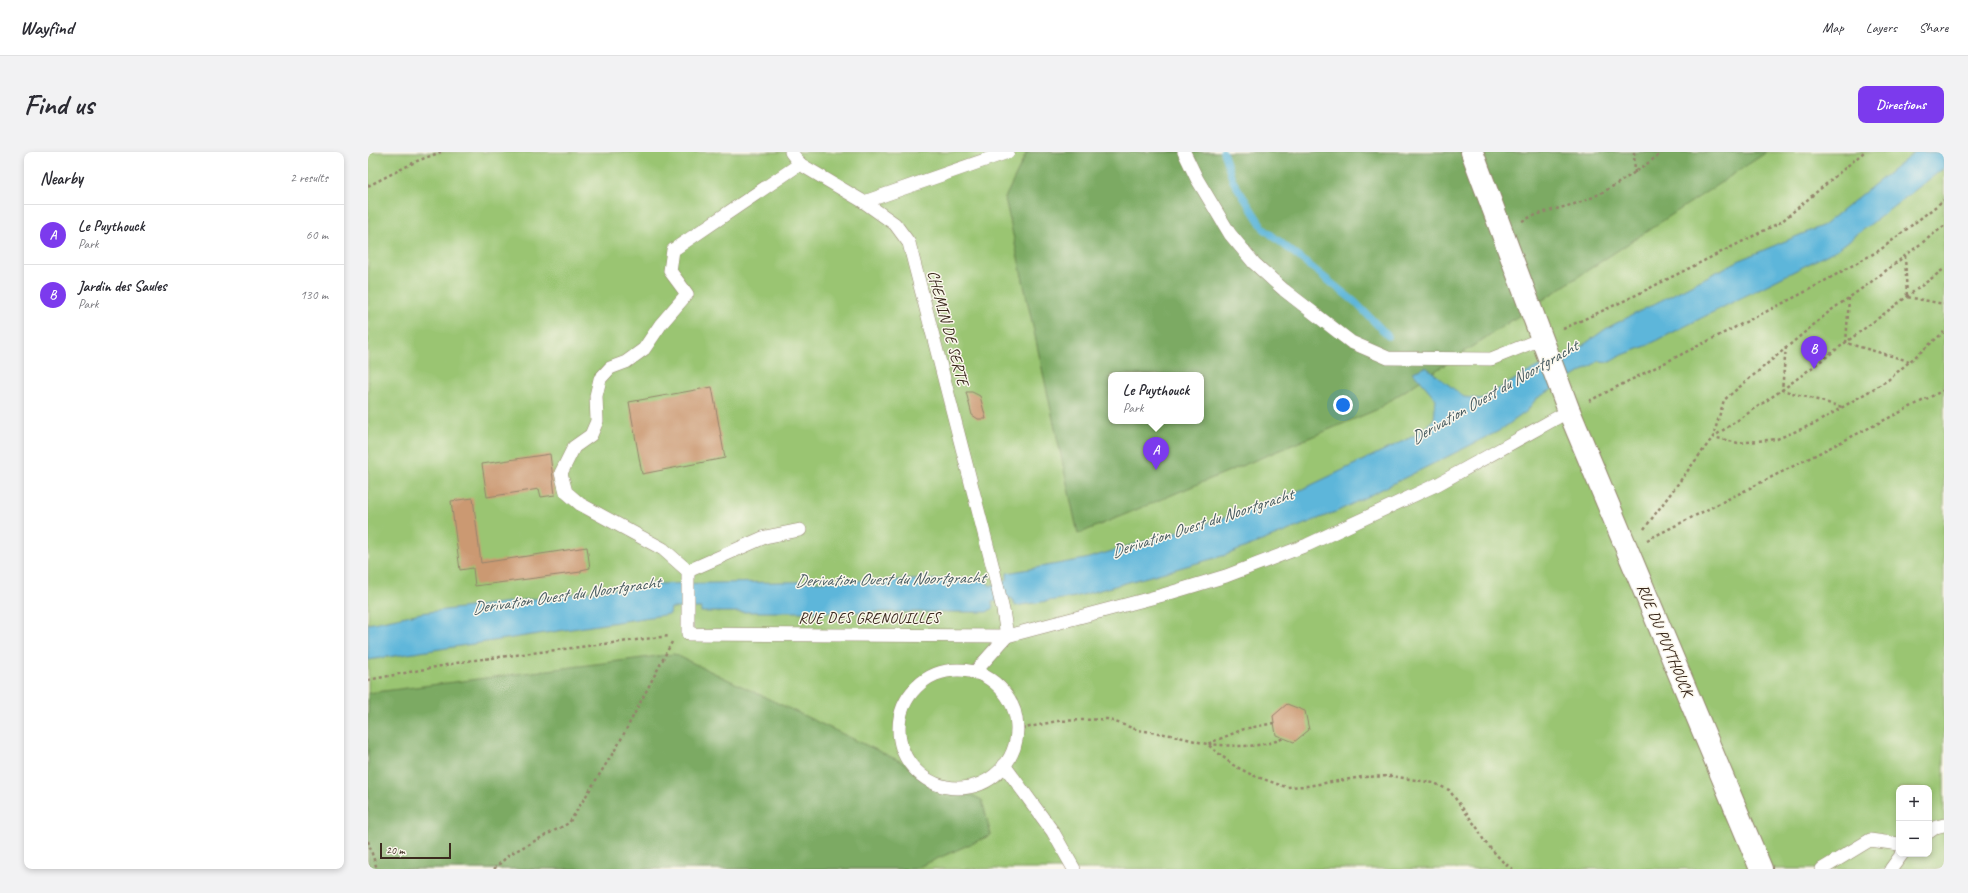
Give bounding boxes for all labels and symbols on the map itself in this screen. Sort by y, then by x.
street label: CHEMIN DE SERTE [923,268,974,390]
water label: Derivation Ouest du Noortgracht [1407,334,1584,448]
pin: B [1801,336,1827,369]
your location [1333,395,1353,415]
pin: A [1143,437,1169,470]
water label: Derivation Ouest du Noortgracht [1109,483,1299,562]
water label: Derivation Ouest du Noortgracht [795,567,988,591]
water label: Derivation Ouest du Noortgracht [471,571,665,619]
street label: RUE DU PUYTHOUCK [1632,581,1699,702]
street label: RUE DES GRENOUILLES [798,608,942,628]
scale bar [380,841,451,860]

